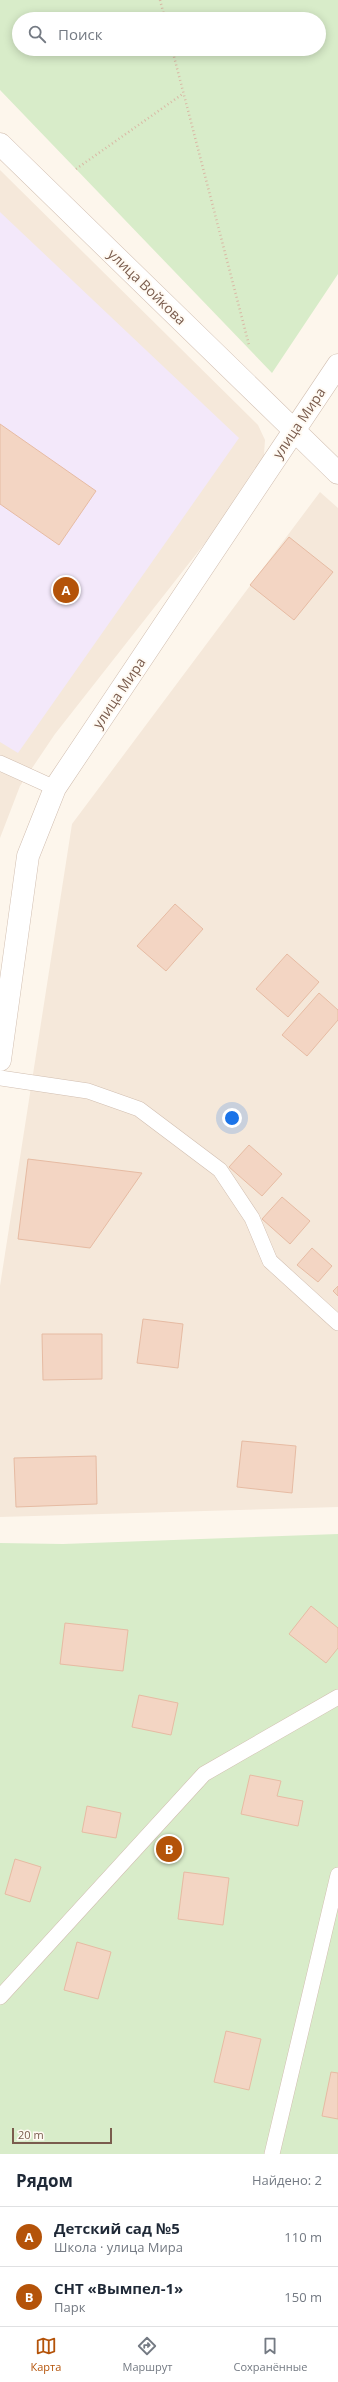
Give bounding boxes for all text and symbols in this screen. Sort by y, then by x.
search box [12,12,326,56]
icon: search [26,23,48,45]
text: Поиск [58,24,102,44]
street label: улица Войкова [104,244,191,329]
street label: улица Мира [268,383,329,462]
pin: A [53,575,79,605]
street label: улица Мира [88,653,149,732]
your location [222,1108,242,1128]
pin: B [156,1834,182,1864]
scale bar [12,2126,112,2145]
text: 20 m [18,2127,44,2142]
text: Рядом [16,2169,73,2192]
text: Найдено: 2 [252,2171,322,2189]
text: Детский сад №5 [54,2218,180,2238]
text: A [25,2228,33,2246]
text: 110 m [284,2228,322,2246]
text: Школа · улица Мира [54,2238,183,2256]
text: СНТ «Вымпел-1» [54,2278,183,2298]
text: B [25,2288,33,2306]
text: 150 m [284,2288,322,2306]
text: Парк [54,2298,85,2316]
tab: Карта [31,2335,61,2374]
tab: Маршрут [123,2335,172,2374]
tab: Сохранённые [234,2335,307,2374]

